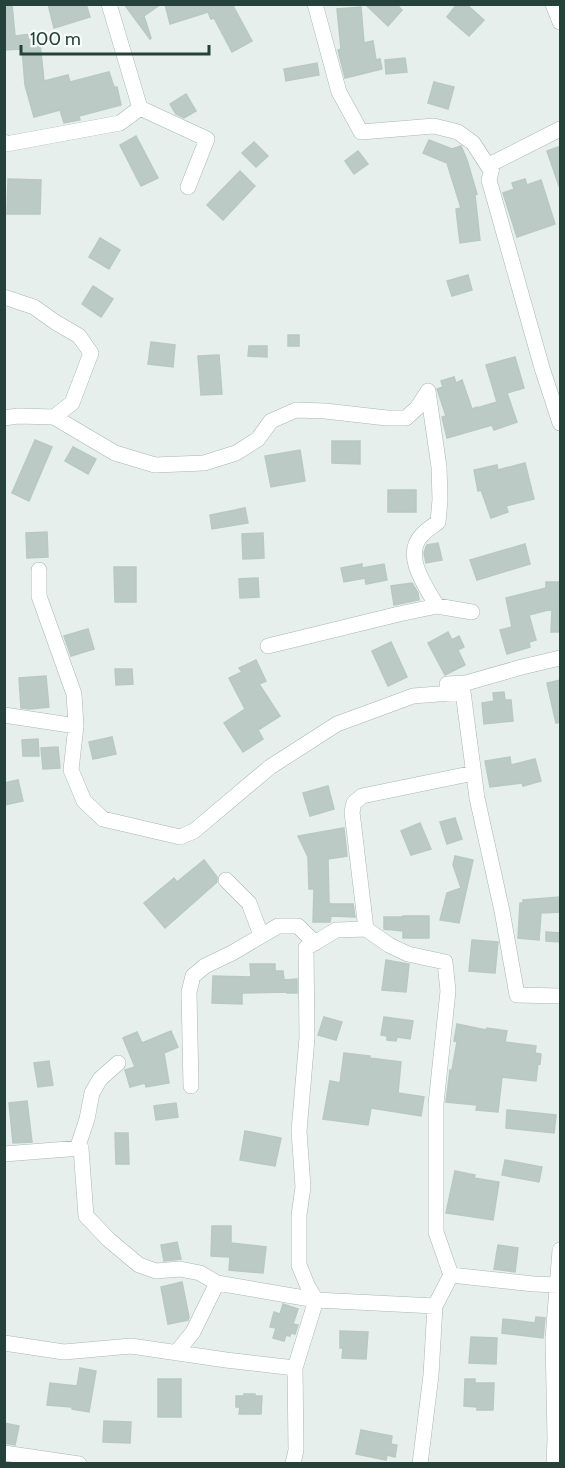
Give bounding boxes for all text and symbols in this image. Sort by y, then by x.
scale bar [21,18,208,56]
text: 100 m [30,28,81,50]

